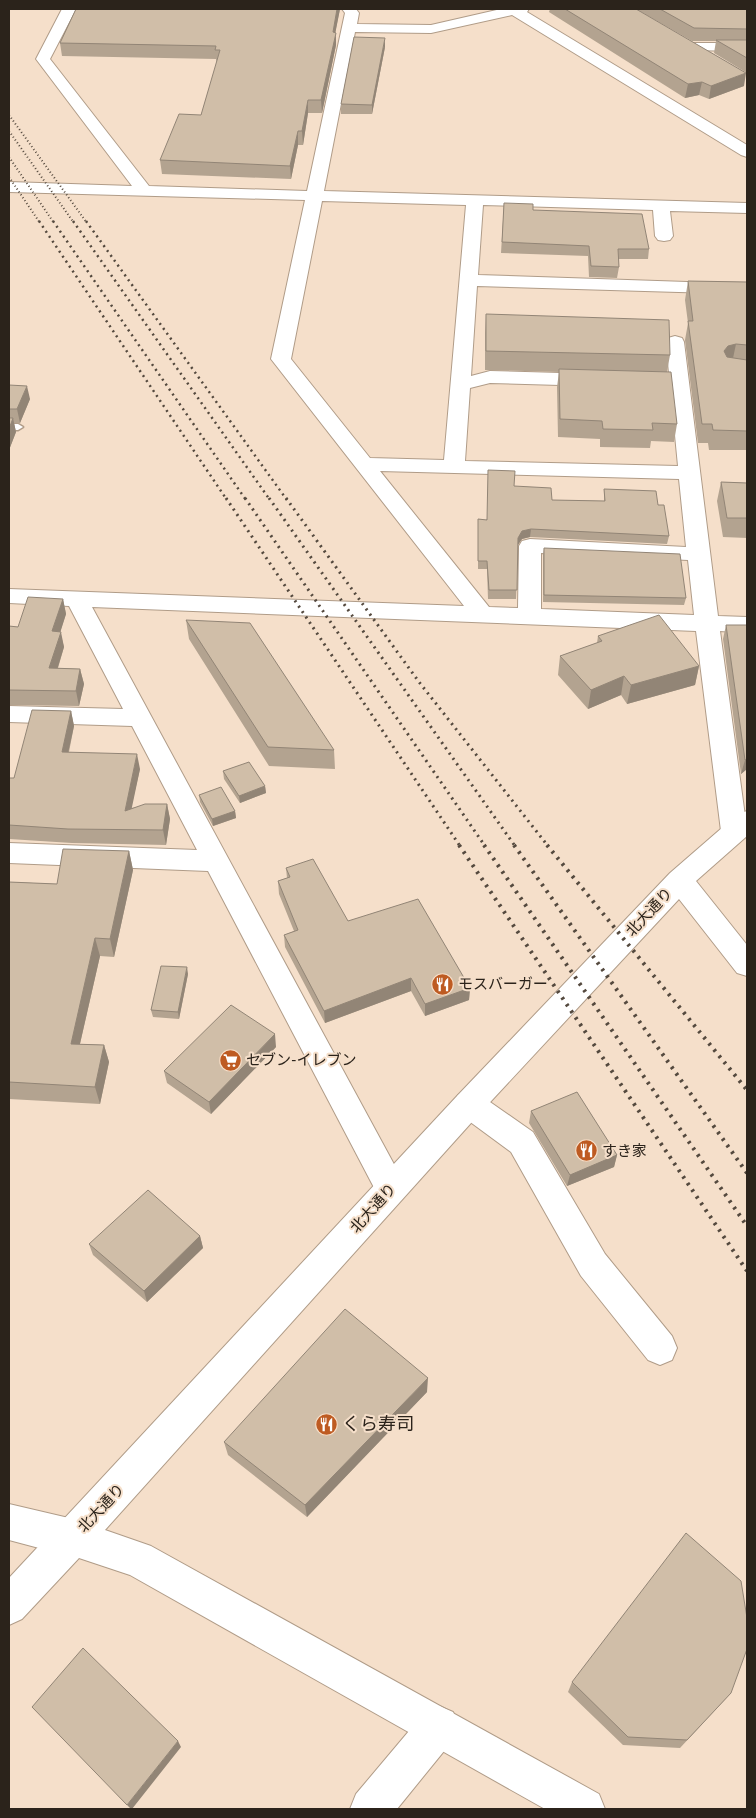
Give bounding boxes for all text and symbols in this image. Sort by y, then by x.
street label: 北大通り [621,883,675,939]
restaurant icon: モスバーガー [430,972,454,996]
place label: モスバーガー [458,974,548,992]
supermarket icon: セブン-イレブン [218,1048,242,1072]
place label: セブン-イレブン [246,1050,357,1068]
restaurant icon: すき家 [574,1139,598,1163]
place label: すき家 [602,1141,647,1159]
street label: 北大通り [345,1179,399,1236]
restaurant icon: くら寿司 [314,1412,338,1436]
place label: くら寿司 [342,1412,414,1434]
street label: 北大通り [73,1479,127,1535]

